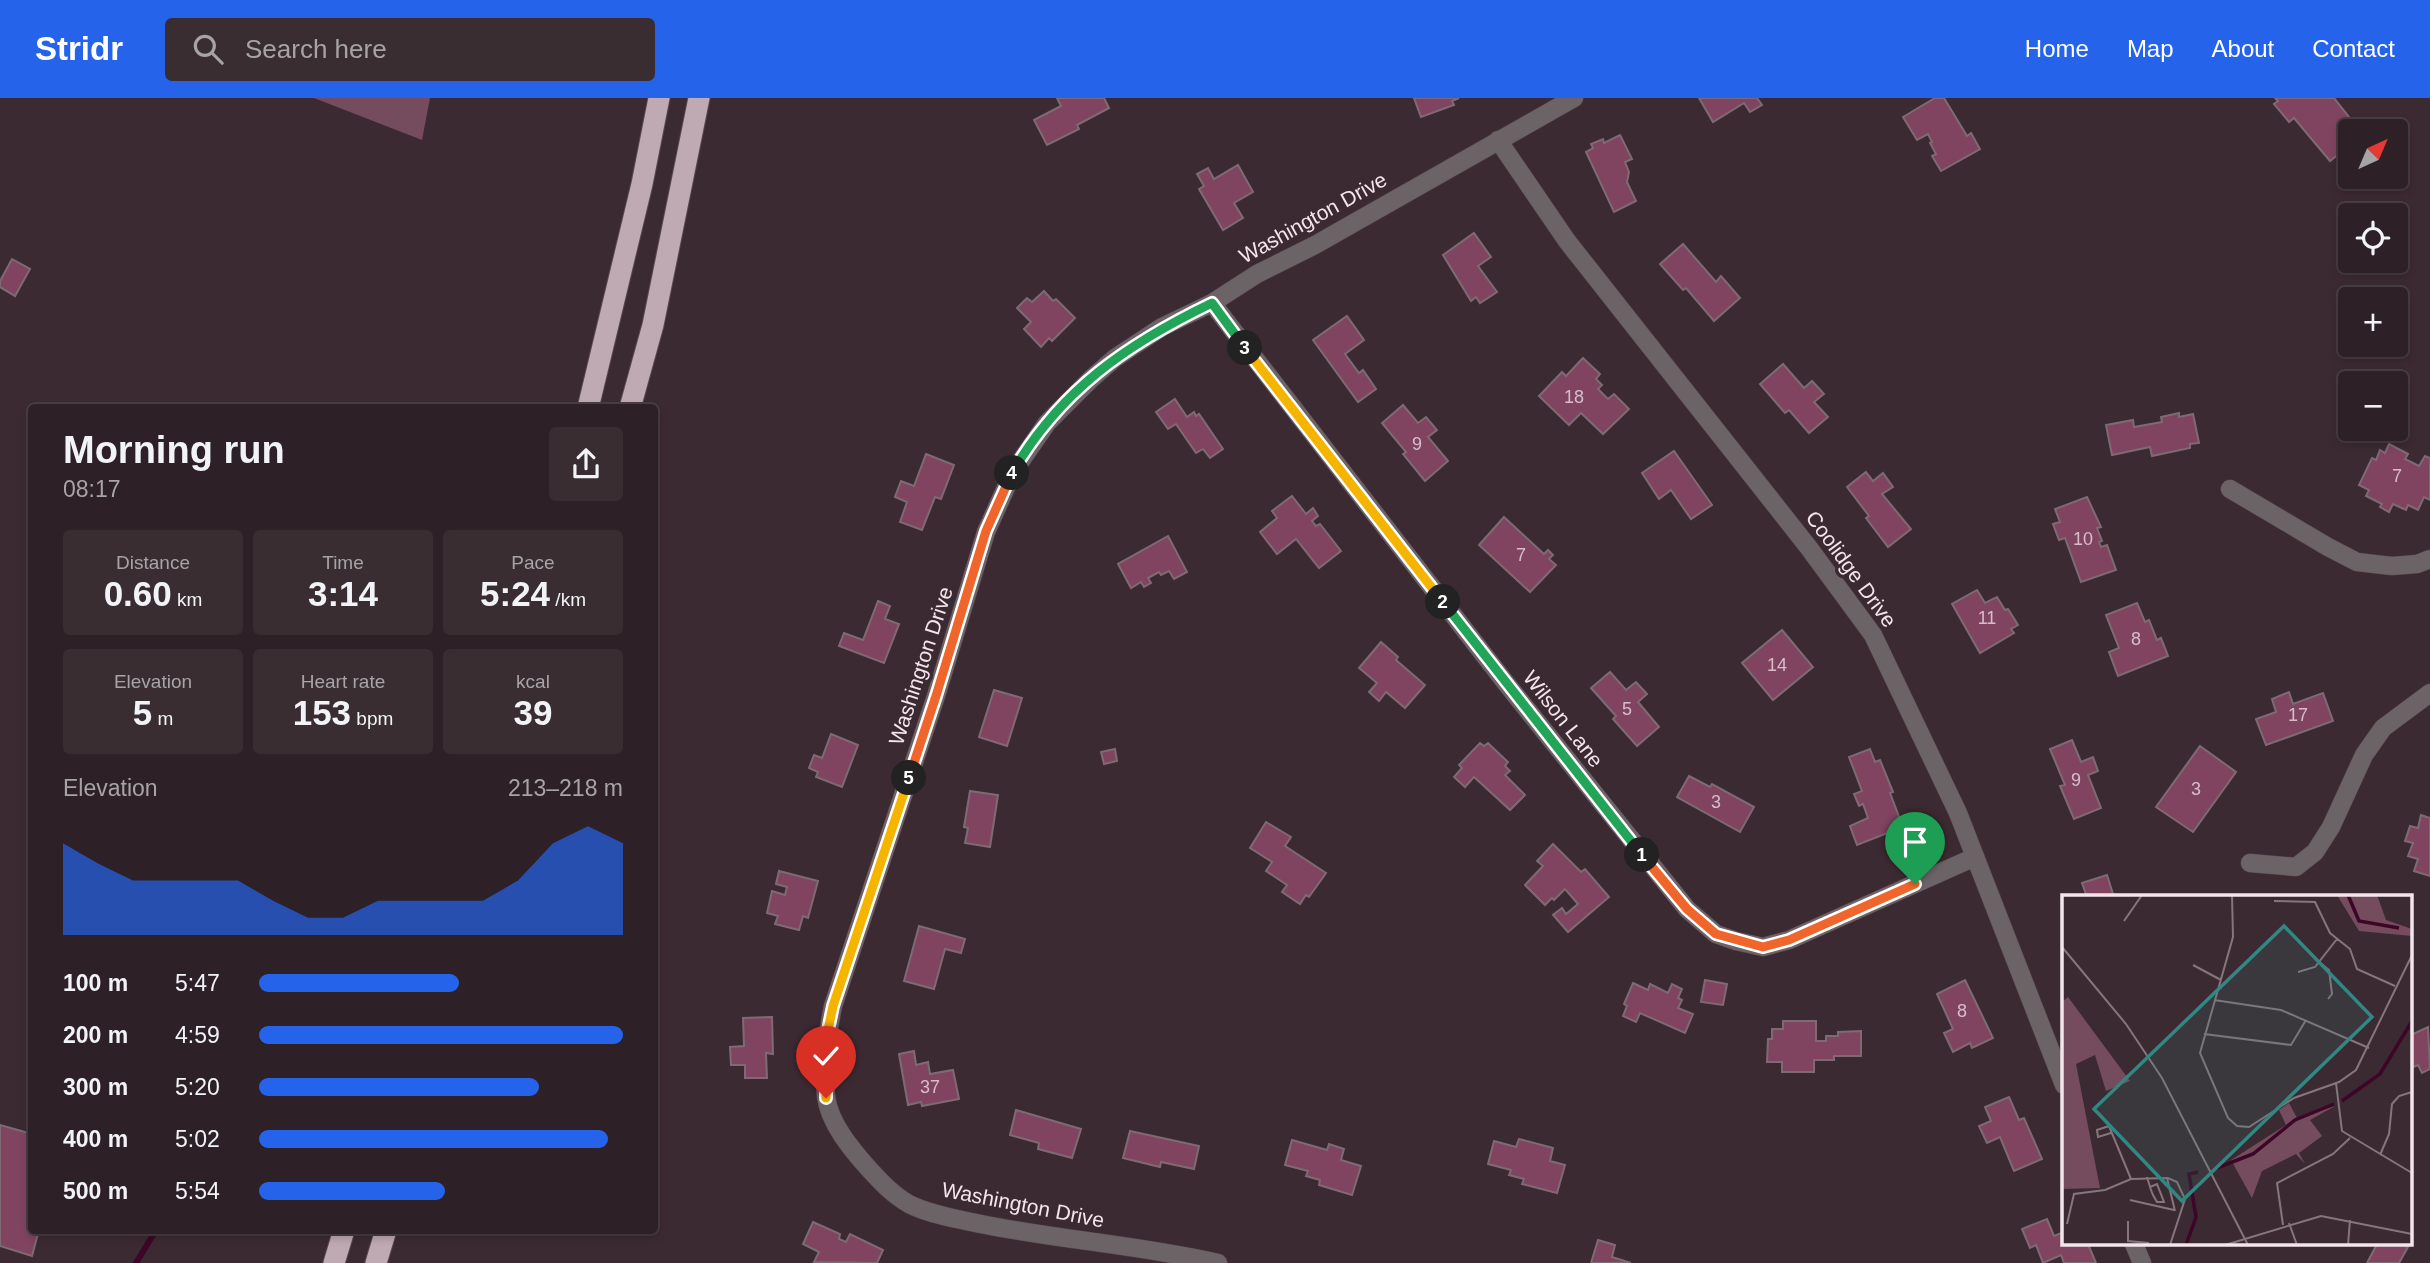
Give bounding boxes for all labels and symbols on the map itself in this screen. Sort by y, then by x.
north arrow [2338,119,2408,189]
street label: Washington Drive [1235,168,1390,268]
pin: 3 [1228,330,1262,366]
house number: 18 [1564,387,1584,407]
house number: 9 [1412,434,1422,454]
pin: 4 [995,456,1030,490]
house number: 7 [2392,466,2402,486]
street label: Coolidge Drive [1802,506,1901,631]
house number: 10 [2073,529,2093,549]
house number: 7 [1516,545,1526,565]
street label: Washington Drive [884,584,957,748]
pin: 2 [1426,584,1460,620]
house number: 11 [1978,608,1996,628]
house number: 8 [2131,629,2141,649]
house number: 14 [1767,655,1787,675]
street label: Wilson Lane [1519,666,1608,771]
house number: 5 [1622,699,1632,719]
house number: 17 [2288,705,2308,725]
pin: 5 [892,760,926,796]
house number: 9 [2071,770,2081,790]
house number: 3 [2191,779,2201,799]
house number: 3 [1711,792,1721,812]
pin [1885,812,1945,884]
pin: 1 [1624,838,1660,872]
inset map [2062,895,2412,1246]
house number: 8 [1957,1001,1967,1021]
pin [796,1026,856,1098]
house number: 37 [920,1077,940,1097]
street label: Washington Drive [940,1177,1106,1232]

